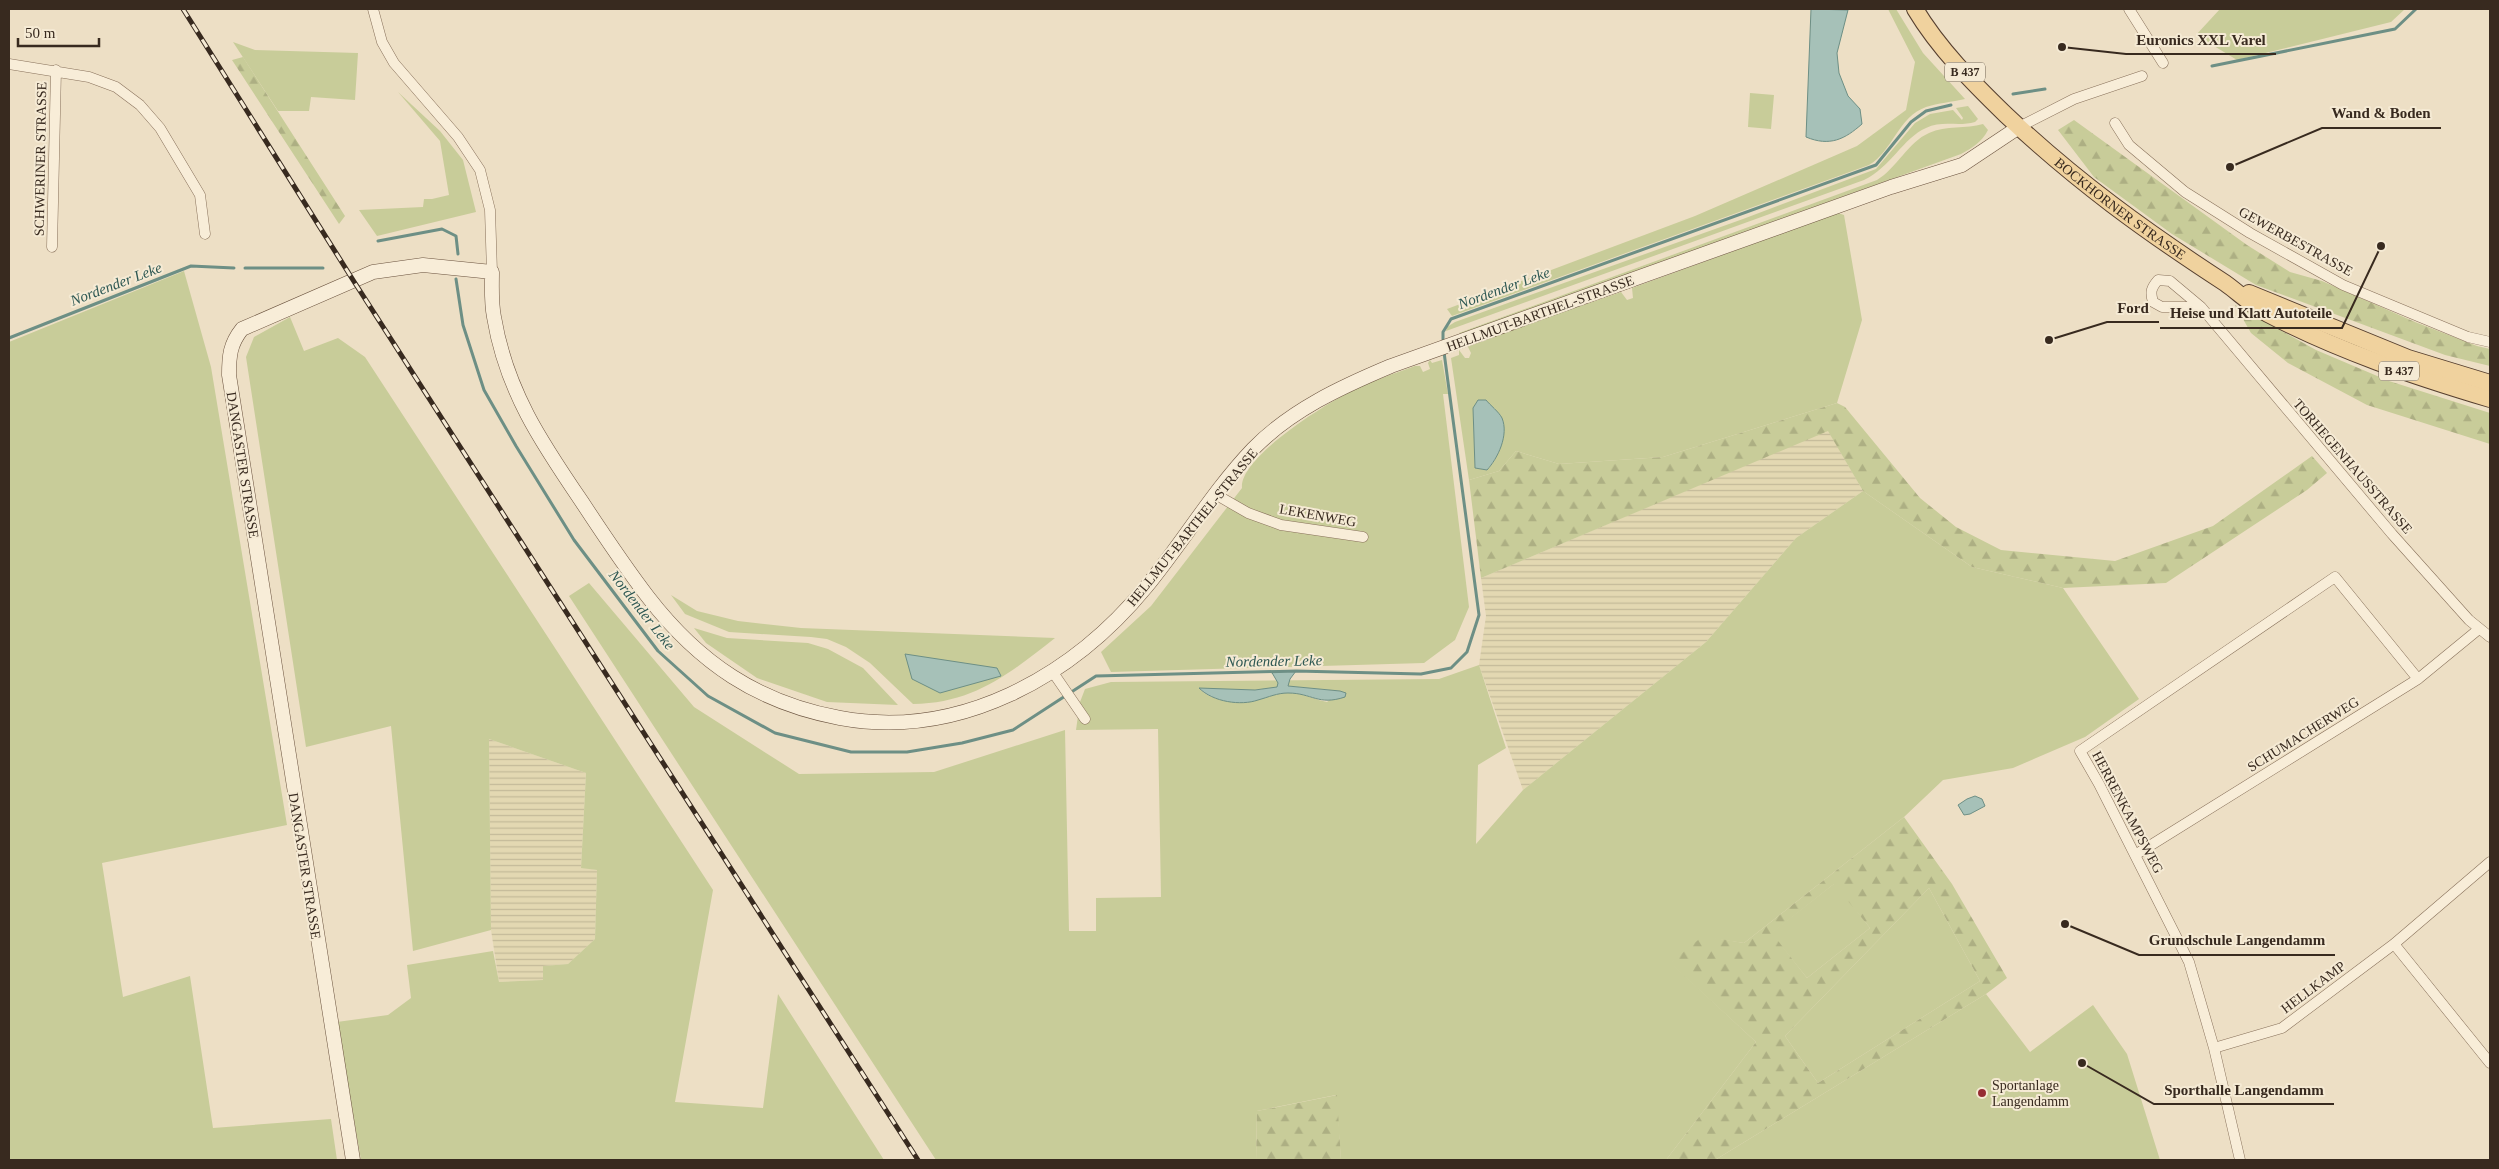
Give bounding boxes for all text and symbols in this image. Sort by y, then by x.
scale bar [18,15,99,47]
callout: Euronics XXL Varel [2126,24,2276,54]
text: 50 m [25,25,56,41]
text: Euronics XXL Varel [2136,32,2266,48]
road number: B 437 [1945,62,1985,82]
street label: SCHWERINER STRASSE [32,82,49,236]
callout: Wand & Boden [2322,98,2441,128]
text: Wand & Boden [2331,105,2431,121]
street label: BOCKHORNER STRASSE [2051,155,2188,263]
street label: GEWERBESTRASSE [2236,204,2355,279]
water label: Nordender Leke [67,259,164,309]
water label: Nordender Leke [1455,264,1552,312]
street label: HELLMUT-BARTHEL-STRASSE [1444,272,1636,354]
callout: Ford [2107,292,2159,322]
callout: Heise und Klatt Autoteile [2160,298,2342,328]
text: Ford [2117,300,2149,316]
text: Heise und Klatt Autoteile [2170,305,2332,321]
road number: B 437 [2379,362,2419,381]
street label: DANGASTER STRASSE [224,391,262,539]
street label: TORHEGENHAUSSTRASSE [2290,396,2415,537]
street label: HELLMUT-BARTHEL-STRASSE [1124,445,1261,609]
street label: LEKENWEG [1278,501,1358,530]
water label: Nordender Leke [605,566,678,653]
water label: Nordender Leke [1225,652,1323,670]
street label: SCHUMACHERWEG [2245,694,2362,775]
street label: HERRENKAMPSWEG [2089,749,2166,876]
street label: DANGASTER STRASSE [286,792,324,940]
callout: Grundschule Langendamm [2139,925,2335,955]
text: Grundschule Langendamm [2149,932,2326,948]
street label: HELLKAMP [2278,958,2348,1016]
callout: Sporthalle Langendamm [2154,1074,2334,1104]
place label: Sportanlage Langendamm [1992,1078,2069,1109]
text: Sporthalle Langendamm [2164,1082,2324,1098]
marker: Sportanlage Langendamm [1976,1087,1988,1099]

